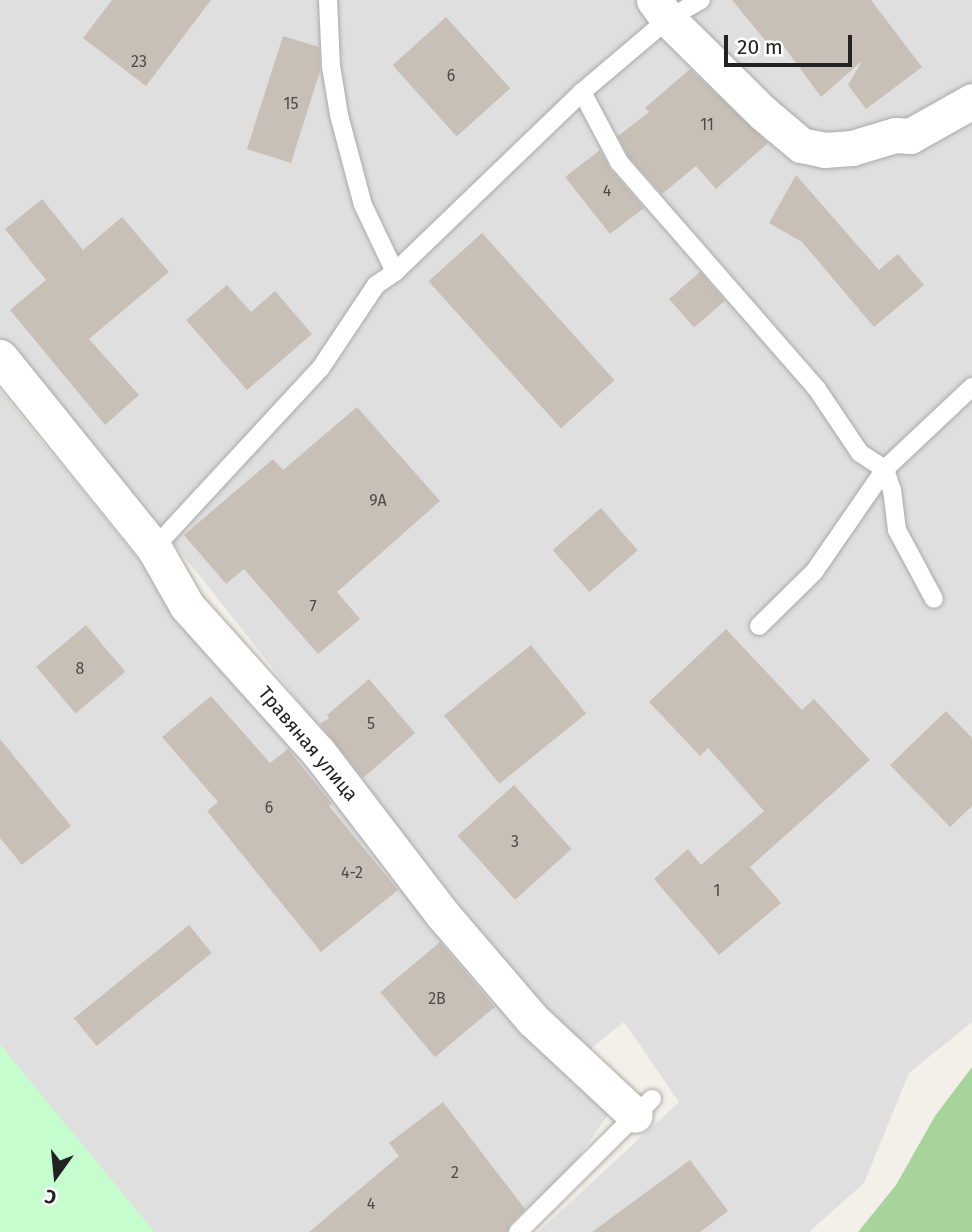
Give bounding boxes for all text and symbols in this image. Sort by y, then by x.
scale bar [727,21,855,65]
text: 20 m [737,34,783,60]
house number: 23 [131,52,147,72]
house number: 6 [447,66,455,86]
house number: 15 [284,94,298,114]
house number: 11 [700,115,714,135]
house number: 4 [603,181,611,201]
house number: 9А [369,491,387,511]
house number: 7 [309,597,317,617]
house number: 8 [76,659,84,679]
street label: Травяная улица [253,682,363,806]
house number: 5 [367,714,375,734]
house number: 6 [265,798,273,818]
house number: 3 [511,832,519,852]
house number: 4-2 [341,863,363,883]
house number: 1 [714,881,720,901]
house number: 2В [428,989,446,1009]
north arrow [21,1141,91,1211]
house number: 2 [451,1163,459,1183]
text: С [42,1184,59,1209]
house number: 4 [367,1194,375,1214]

